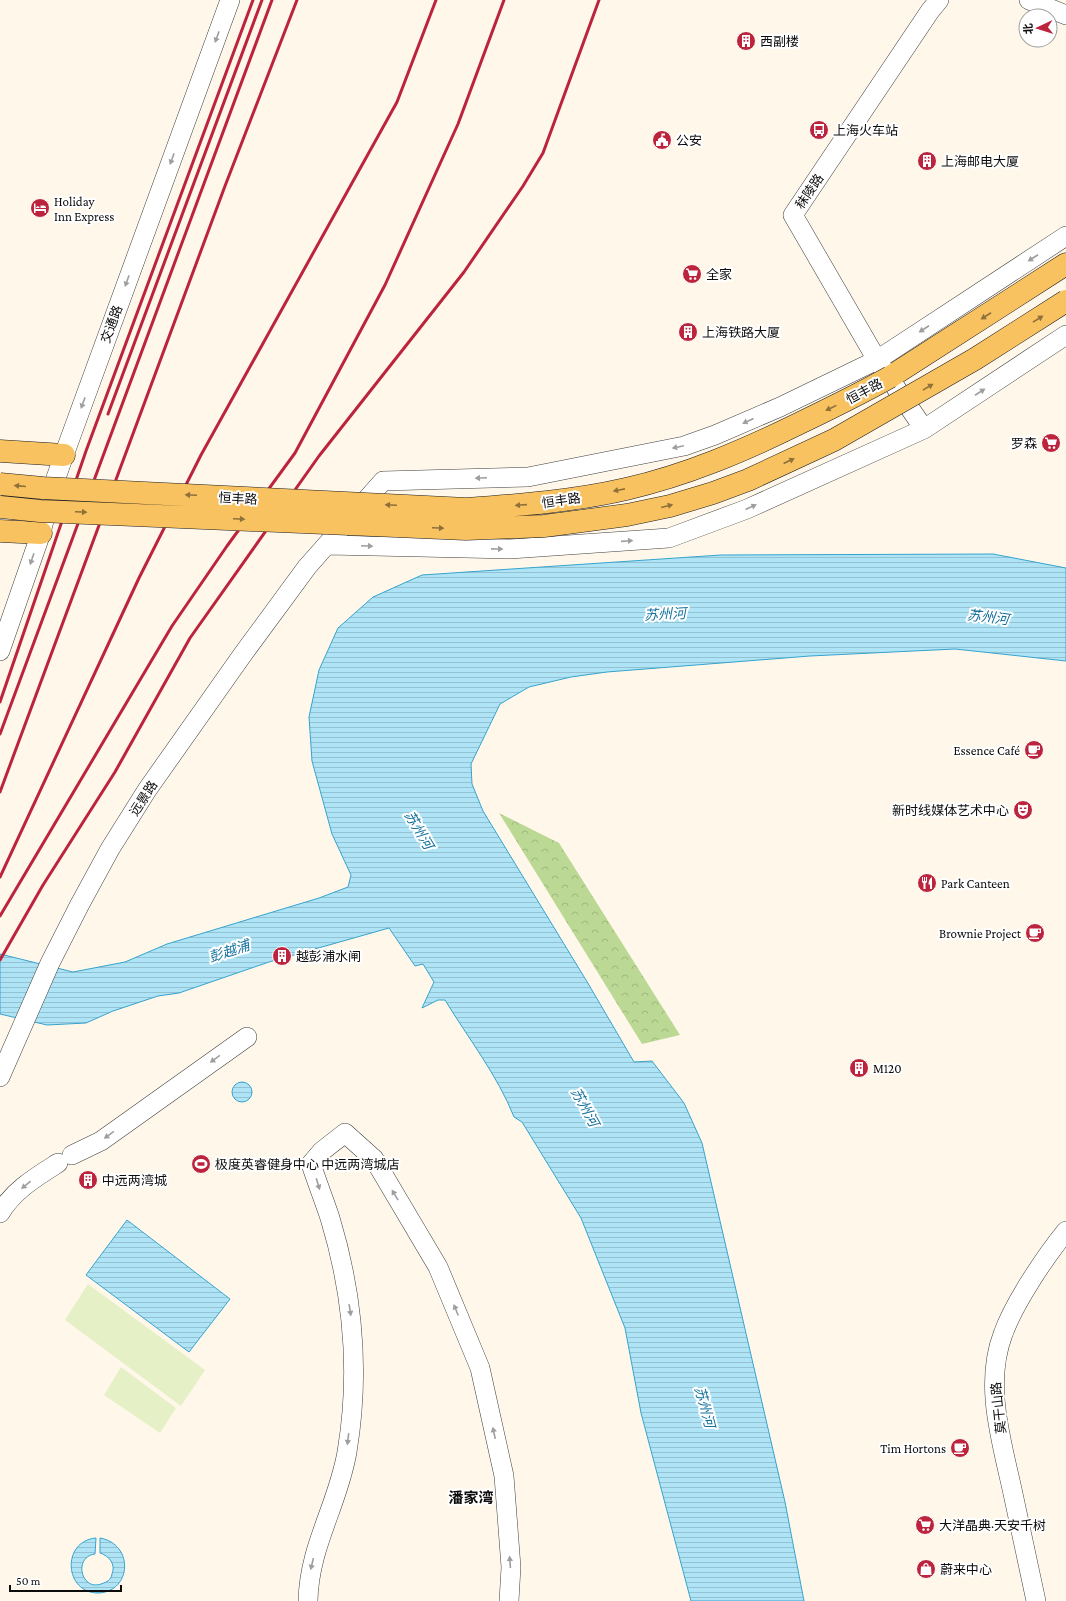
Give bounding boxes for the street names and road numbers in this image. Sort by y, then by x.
street label: 秣陵路 [792,171,827,212]
street label: 交通路 [98,303,125,345]
street label: 恒丰路 [843,376,885,407]
street label: 恒丰路 [218,490,258,507]
street label: 恒丰路 [541,490,581,511]
street label: 远景路 [127,778,160,819]
street label: 莫干山路 [988,1381,1009,1435]

